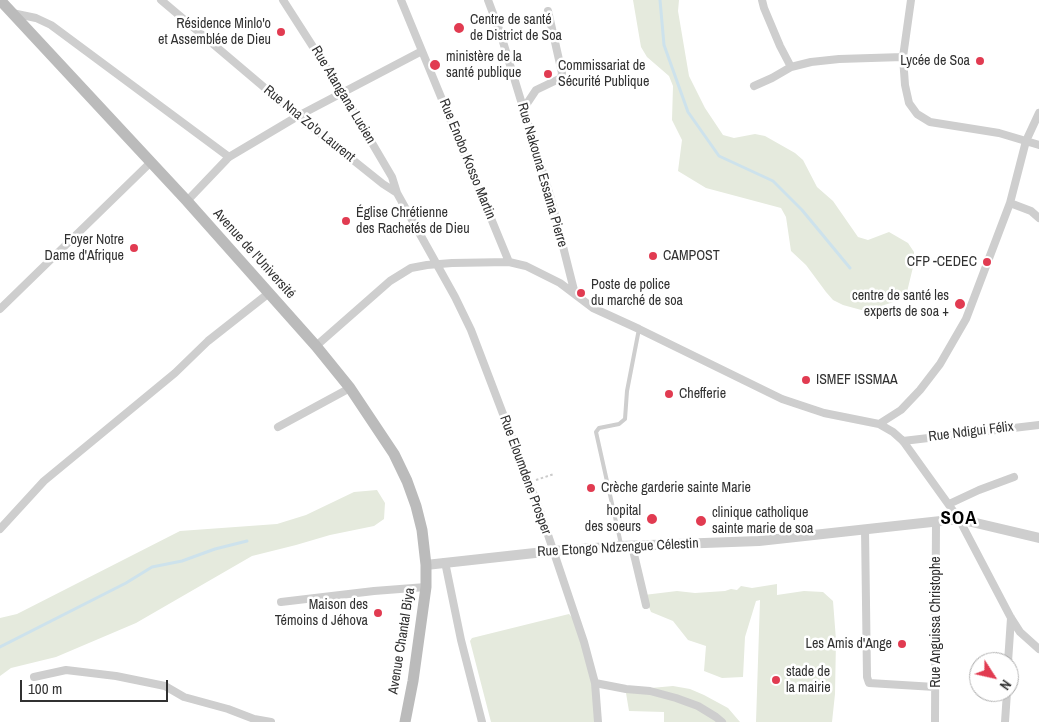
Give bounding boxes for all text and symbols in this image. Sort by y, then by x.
place label: Centre de santé de District de Soa [470,12,562,44]
place label: Résidence Minlo'o et Assemblée de Dieu [158,16,271,48]
marker: Centre de santé de District de Soa [452,21,466,35]
marker: Résidence Minlo'o et Assemblée de Dieu [275,26,287,38]
street label: Rue Atangana Lucien [307,43,379,147]
place label: ministère de la santé publique [446,49,522,82]
place label: Lycée de Soa [900,53,970,69]
marker: Lycée de Soa [974,55,986,67]
marker: ministère de la santé publique [428,58,442,72]
place label: Commissariat de Sécurité Publique [558,58,649,90]
marker: Commissariat de Sécurité Publique [542,68,554,80]
street label: Rue Nna Zo'o Laurent [260,82,358,166]
street label: Rue Enobo Kosso Martin [435,96,499,222]
street label: Rue Nakouna Essama Pierre [513,101,571,249]
place label: Église Chrétienne des Rachetés de Dieu [356,205,470,238]
street label: Avenue de l'Université [209,206,299,302]
marker: Église Chrétienne des Rachetés de Dieu [340,215,352,227]
place label: Foyer Notre Dame d'Afrique [45,232,124,264]
marker: Foyer Notre Dame d'Afrique [128,242,140,254]
place label: CAMPOST [663,248,720,264]
marker: CAMPOST [647,250,659,262]
place label: CFP -CEDEC [907,254,977,270]
marker: CFP -CEDEC [981,256,993,268]
place label: Poste de police du marché de soa [591,277,683,310]
marker: Poste de police du marché de soa [575,287,587,299]
place label: centre de santé les experts de soa + [852,288,949,321]
marker: centre de santé les experts de soa + [953,297,967,311]
place label: ISMEF ISSMAA [816,372,898,388]
marker: ISMEF ISSMAA [800,374,812,386]
place label: Chefferie [679,386,726,402]
marker: Chefferie [663,388,675,400]
street label: Rue Eloumdene Prosper [496,413,554,537]
street label: Rue Ndigui Félix [928,418,1014,446]
place label: Crèche garderie sainte Marie [601,480,751,496]
marker: Crèche garderie sainte Marie [585,482,597,494]
place label: hopital des soeurs [585,503,641,536]
place label: clinique catholique sainte marie de soa [712,505,813,538]
district label: SOA [940,508,978,530]
marker: hopital des soeurs [645,512,659,526]
marker: clinique catholique sainte marie de soa [694,514,708,528]
street label: Rue Etongo Ndzengue Célestin [537,535,699,561]
street label: Rue Anguissa Christophe [928,556,944,688]
street label: Avenue Chantal Biya [385,587,419,695]
place label: Maison des Témoins d Jéhova [275,597,368,630]
marker: Maison des Témoins d Jéhova [372,607,384,619]
place label: Les Amis d'Ange [806,636,892,652]
marker: Les Amis d'Ange [896,638,908,650]
north arrow [969,652,1019,702]
place label: stade de la mairie [786,664,831,696]
scale bar [22,670,170,702]
marker: stade de la mairie [770,674,782,686]
text: N [996,676,1015,694]
text: 100 m [28,678,62,699]

